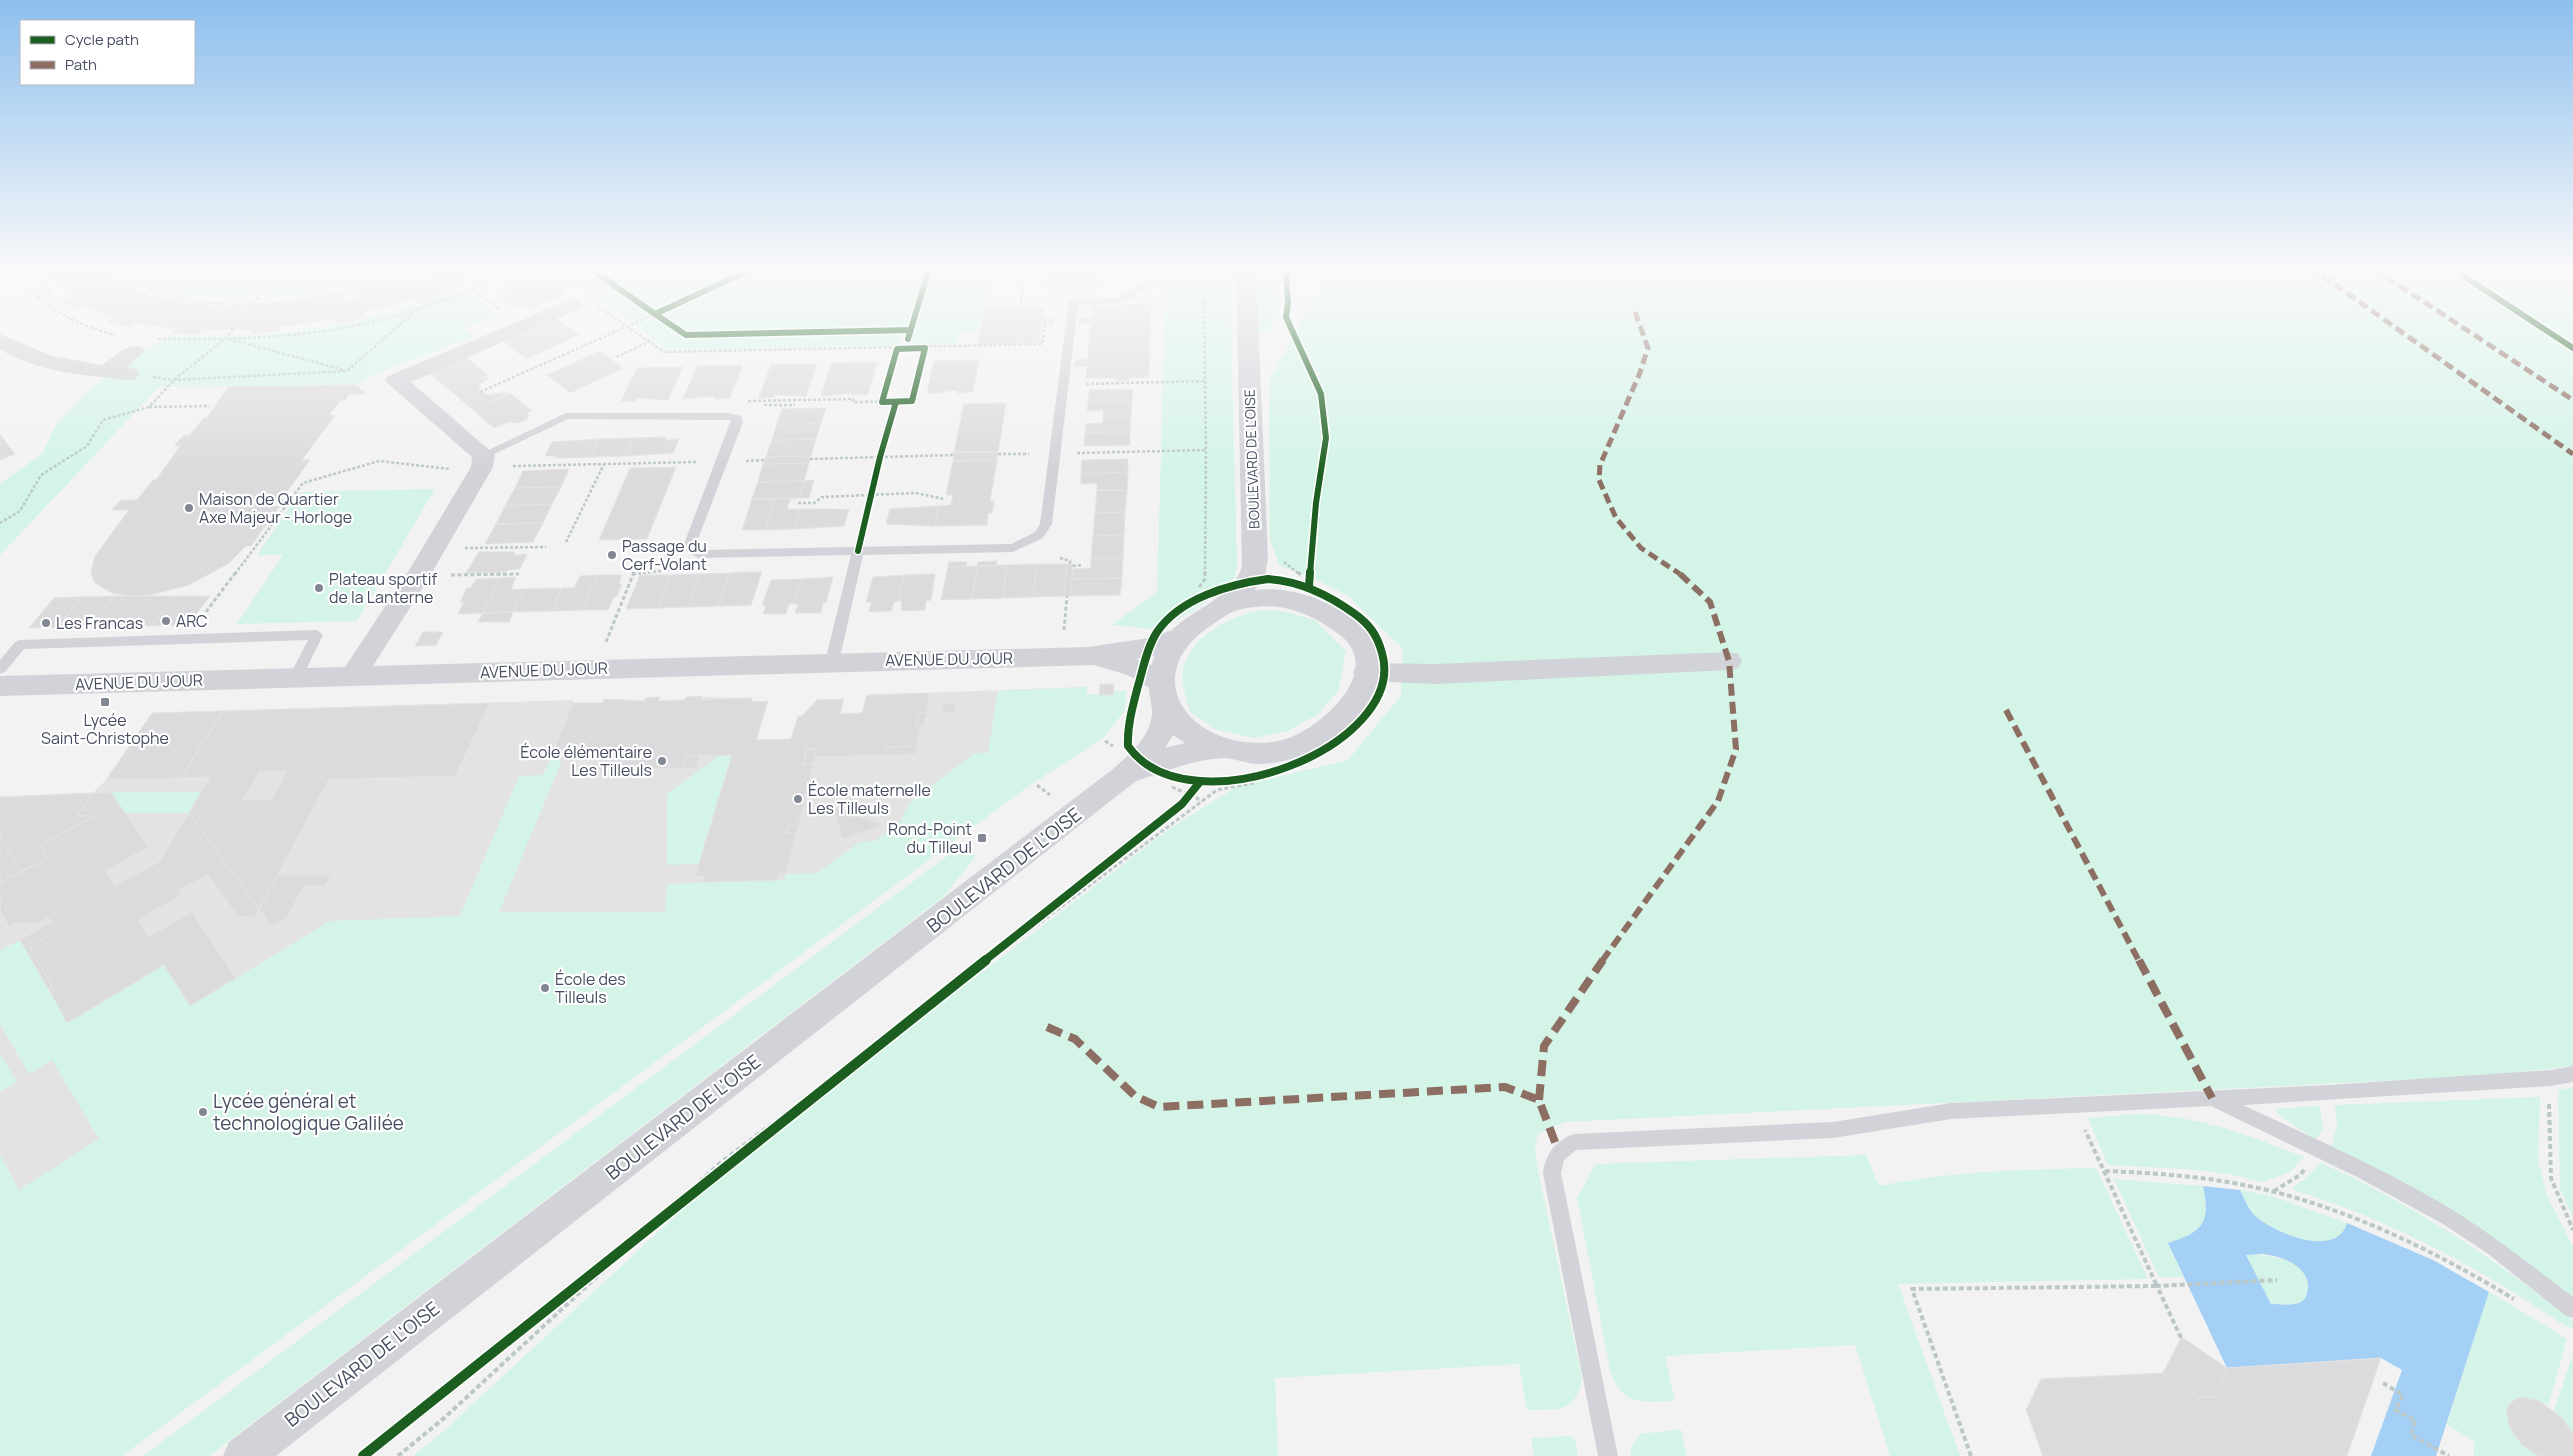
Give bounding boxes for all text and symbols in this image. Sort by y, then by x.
legend [20,20,195,85]
text: Cycle path [65,29,139,50]
text: Path [65,54,97,75]
street label: BOULEVARD DE L'OISE [1240,389,1263,529]
place label: Maison de Quartier Axe Majeur - Horloge [199,488,352,528]
marker: Maison de Quartier Axe Majeur - Horloge [183,502,195,514]
place label: Passage du Cerf-Volant [622,535,707,575]
marker: Passage du Cerf-Volant [606,549,618,561]
place label: Plateau sportif de la Lanterne [329,568,437,608]
marker: Plateau sportif de la Lanterne [313,582,325,594]
place label: ARC [176,610,208,632]
place label: Les Francas [56,612,143,634]
marker: ARC [160,615,172,627]
marker: Les Francas [40,617,52,629]
street label: AVENUE DU JOUR [885,647,1013,671]
street label: AVENUE DU JOUR [480,657,608,683]
street label: AVENUE DU JOUR [75,669,203,695]
marker: Lycée Saint-Christophe [99,696,111,708]
place label: Lycée Saint-Christophe [41,709,169,749]
place label: École élémentaire Les Tilleuls [520,741,652,781]
marker: École élémentaire Les Tilleuls [656,755,668,767]
place label: École maternelle Les Tilleuls [808,779,931,819]
marker: École maternelle Les Tilleuls [792,793,804,805]
street label: BOULEVARD DE L'OISE [921,801,1087,939]
place label: Rond-Point du Tilleul [888,818,972,858]
marker: Rond-Point du Tilleul [976,832,988,844]
place label: École des Tilleuls [555,968,626,1008]
marker: École des Tilleuls [539,982,551,994]
street label: BOULEVARD DE L'OISE [600,1048,766,1186]
place label: Lycée général et technologique Galilée [213,1088,404,1136]
marker: Lycée général et technologique Galilée [197,1106,209,1118]
street label: BOULEVARD DE L'OISE [279,1295,445,1433]

